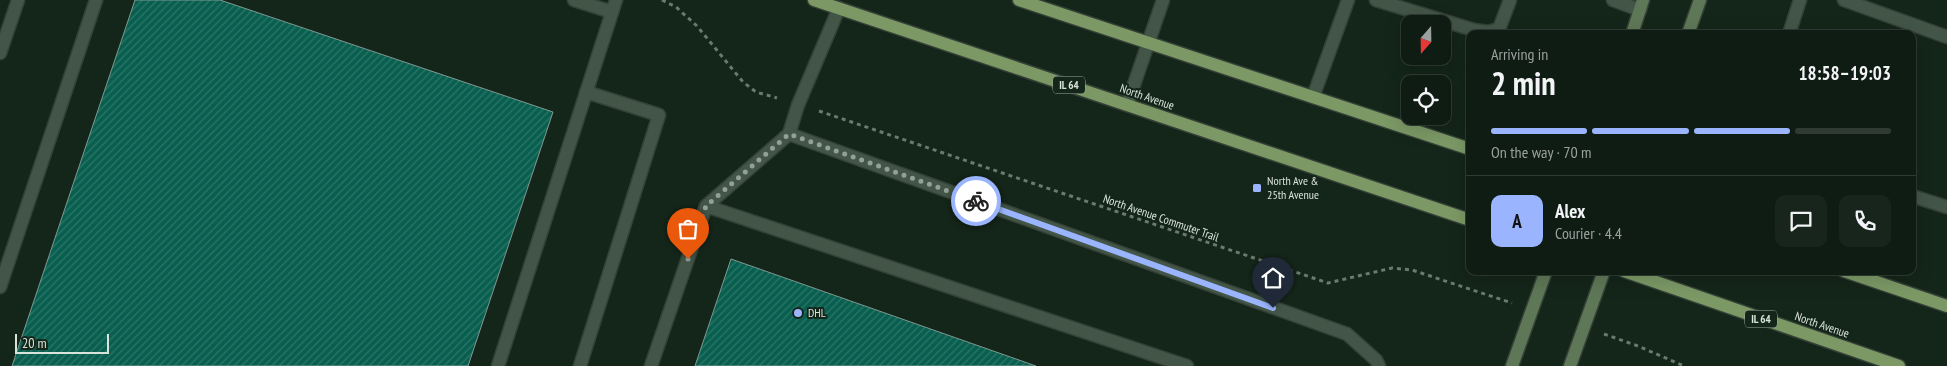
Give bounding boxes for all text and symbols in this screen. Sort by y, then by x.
north arrow [1401,15,1451,65]
map controls [1401,15,1451,125]
text: Arriving in [1491,44,1548,64]
text: 18:58–19:03 [1798,61,1891,85]
text: 2 min [1491,62,1556,104]
button: locate [1401,75,1451,125]
road number: IL 64 [1053,76,1085,94]
street label: North Avenue [1118,80,1176,113]
text: On the way · 70 m [1491,142,1591,162]
place label: North Ave & 25th Avenue [1267,173,1319,202]
courier [951,176,1001,226]
marker: North Ave & 25th Avenue [1251,182,1263,194]
icon: bike [962,187,990,215]
street label: North Avenue Commuter Trail [1101,191,1221,244]
button: chat [1775,195,1827,247]
button: phone [1839,195,1891,247]
text: Alex [1555,199,1585,223]
pin [667,208,709,259]
text: A [1512,209,1522,233]
icon: bag [674,215,702,243]
text: Courier · 4.4 [1555,223,1622,243]
pin [1252,257,1294,308]
icon: home [1259,264,1287,292]
place label: DHL [808,305,826,320]
marker: DHL [792,307,804,319]
street label: North Avenue [1793,308,1851,341]
road number: IL 64 [1745,310,1777,328]
scale bar [15,331,109,354]
text: 20 m [22,334,47,352]

